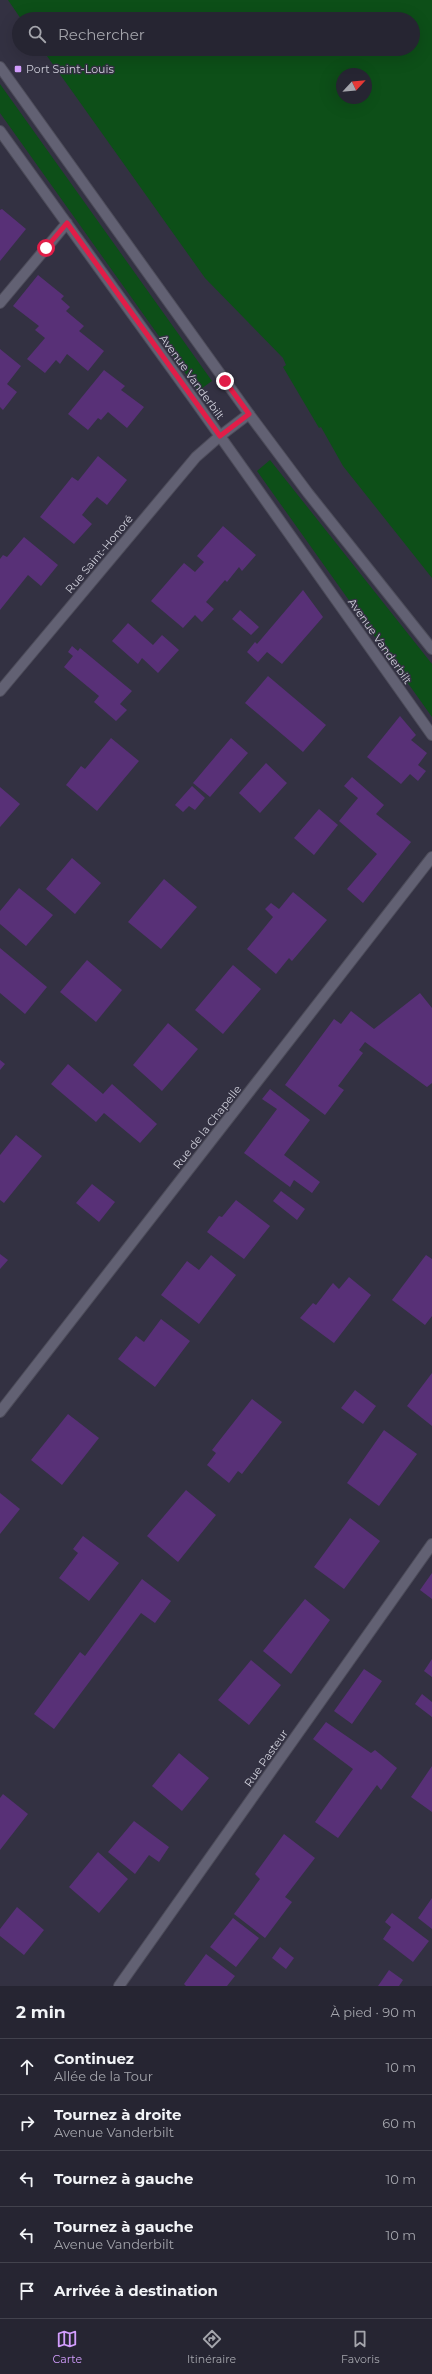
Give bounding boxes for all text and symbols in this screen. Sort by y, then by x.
search box [12,12,420,56]
icon: search [26,23,48,45]
text: Rechercher [58,25,145,44]
place label: Port Saint-Louis [26,62,114,76]
marker: Port Saint-Louis [13,64,23,74]
north arrow [336,68,372,104]
route start [37,239,55,257]
street label: Avenue Vanderbilt [156,332,228,423]
route end [216,372,234,390]
street label: Rue Saint-Honoré [62,512,136,596]
street label: Avenue Vanderbilt [345,595,415,687]
street label: Rue de la Chapelle [170,1082,244,1172]
street label: Rue Pasteur [241,1726,291,1790]
text: 2 min [16,2002,66,2022]
text: À pied · 90 m [330,2004,416,2020]
text: Continuez [54,2049,134,2068]
icon: ahead [16,2056,38,2078]
text: 10 m [386,2059,416,2075]
text: Allée de la Tour [54,2068,153,2084]
text: Tournez à droite [54,2105,182,2124]
icon: right [16,2112,38,2134]
text: 60 m [382,2115,416,2131]
text: Avenue Vanderbilt [54,2124,174,2140]
icon: left [16,2168,38,2190]
text: Tournez à gauche [54,2169,193,2188]
text: 10 m [386,2171,416,2187]
text: Tournez à gauche [54,2217,193,2236]
icon: left [16,2224,38,2246]
text: 10 m [386,2227,416,2243]
text: Avenue Vanderbilt [54,2236,174,2252]
icon: arrive [16,2280,38,2302]
text: Arrivée à destination [54,2281,218,2300]
tab: Carte [52,2328,82,2366]
tab: Itinéraire [187,2328,236,2366]
tab: Favoris [341,2328,380,2366]

